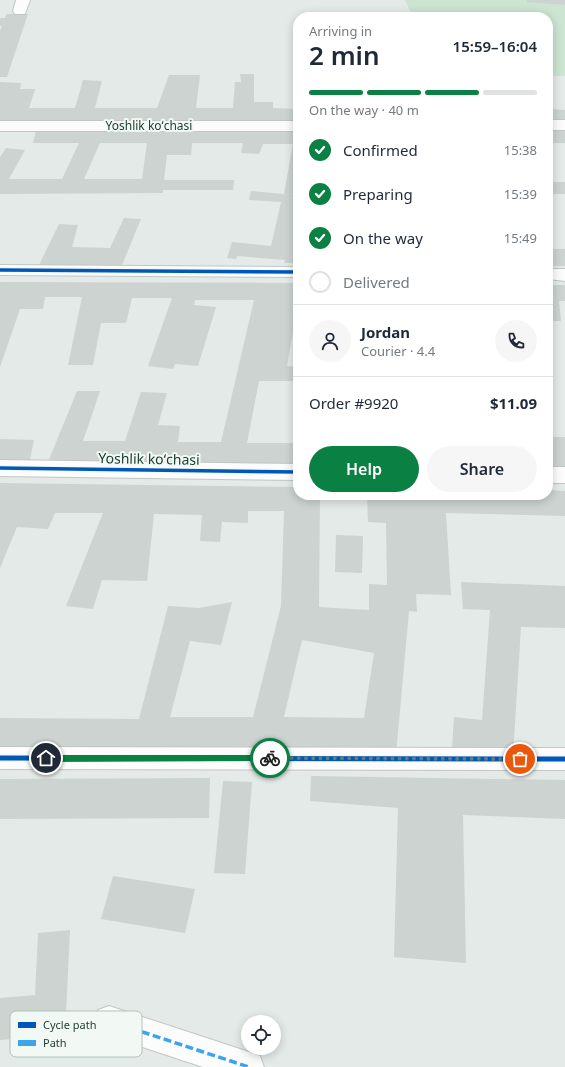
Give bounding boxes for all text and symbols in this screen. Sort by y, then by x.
text: Arriving in [309,22,372,40]
text: 15:59–16:04 [453,36,537,56]
text: 2 min [309,37,380,73]
text: On the way · 40 m [309,101,419,119]
street label: Yoshlik koʻchasi [106,117,192,134]
icon: check [309,139,331,161]
text: Confirmed [343,140,418,160]
text: 15:38 [504,141,537,159]
icon: check [309,183,331,205]
text: Preparing [343,184,413,204]
text: 15:39 [504,185,537,203]
icon: check [309,227,331,249]
text: On the way [343,228,423,248]
text: 15:49 [504,229,537,247]
text: Delivered [343,272,410,292]
button: person [309,320,351,362]
button: phone [495,320,537,362]
text: Jordan [361,322,410,342]
text: Courier · 4.4 [361,342,435,360]
text: Order #9920 [309,393,398,413]
text: $11.09 [490,393,537,413]
button: Help [309,446,419,492]
button: Share [427,446,537,492]
street label: Yoshlik koʻchasi [98,448,200,469]
courier [250,738,290,778]
pin [29,741,63,775]
pin [503,742,537,776]
icon: home [35,747,57,769]
icon: bike [259,747,281,769]
icon: bag [509,748,531,770]
legend [10,1011,142,1057]
map controls [241,1015,281,1055]
button: locate [241,1015,281,1055]
text: Cycle path [43,1017,96,1032]
text: Path [43,1035,67,1050]

